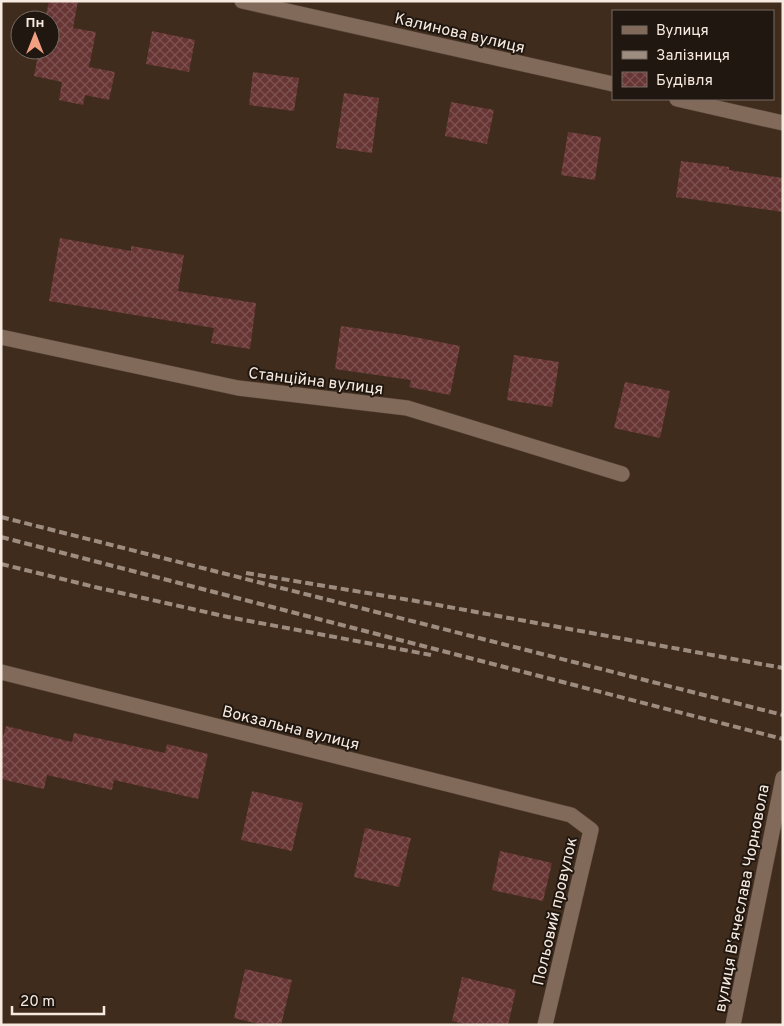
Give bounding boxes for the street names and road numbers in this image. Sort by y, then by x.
street label: Калинова вулиця [392,9,527,59]
street label: Станційна вулиця [247,364,384,400]
street label: Вокзальна вулиця [220,702,361,756]
street label: вулиця Вʼячеслава Чорновола [711,783,775,1014]
street label: Польовий провулок [529,835,583,988]

